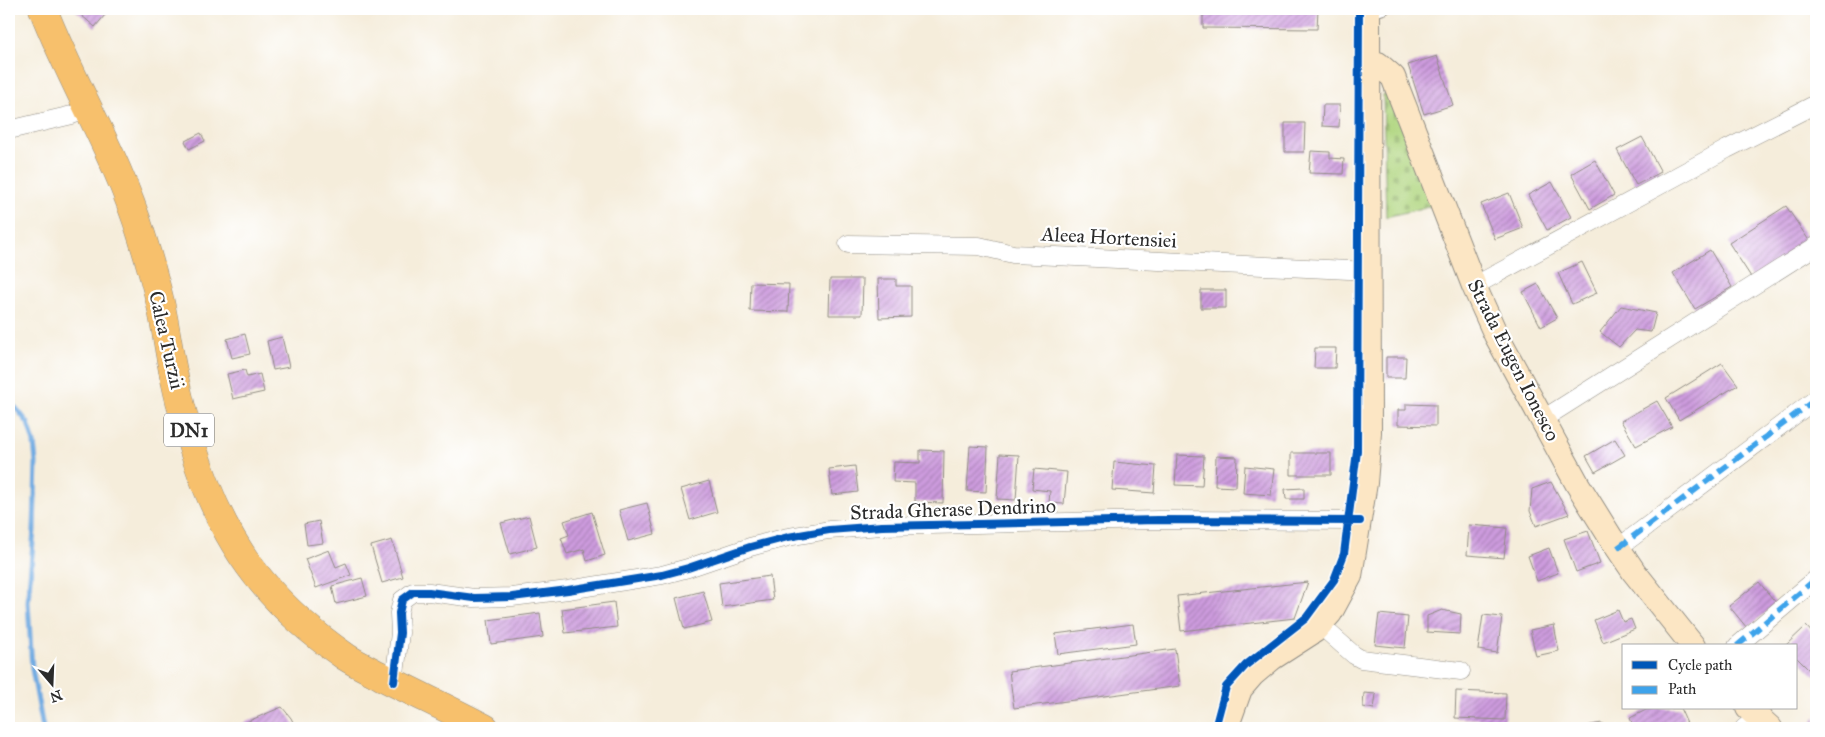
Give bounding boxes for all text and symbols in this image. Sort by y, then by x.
street label: Aleea Hortensiei [1040,221,1178,253]
street label: Strada Eugen Ionesco [1462,275,1565,445]
street label: Calea Turzii [144,288,190,392]
road number: DN1 [164,414,214,446]
street label: Strada Gherase Dendrino [850,493,1056,525]
legend [1622,644,1798,710]
text: Cycle path [1668,656,1733,674]
north arrow [28,660,78,710]
text: Path [1668,680,1697,698]
text: N [48,686,64,706]

